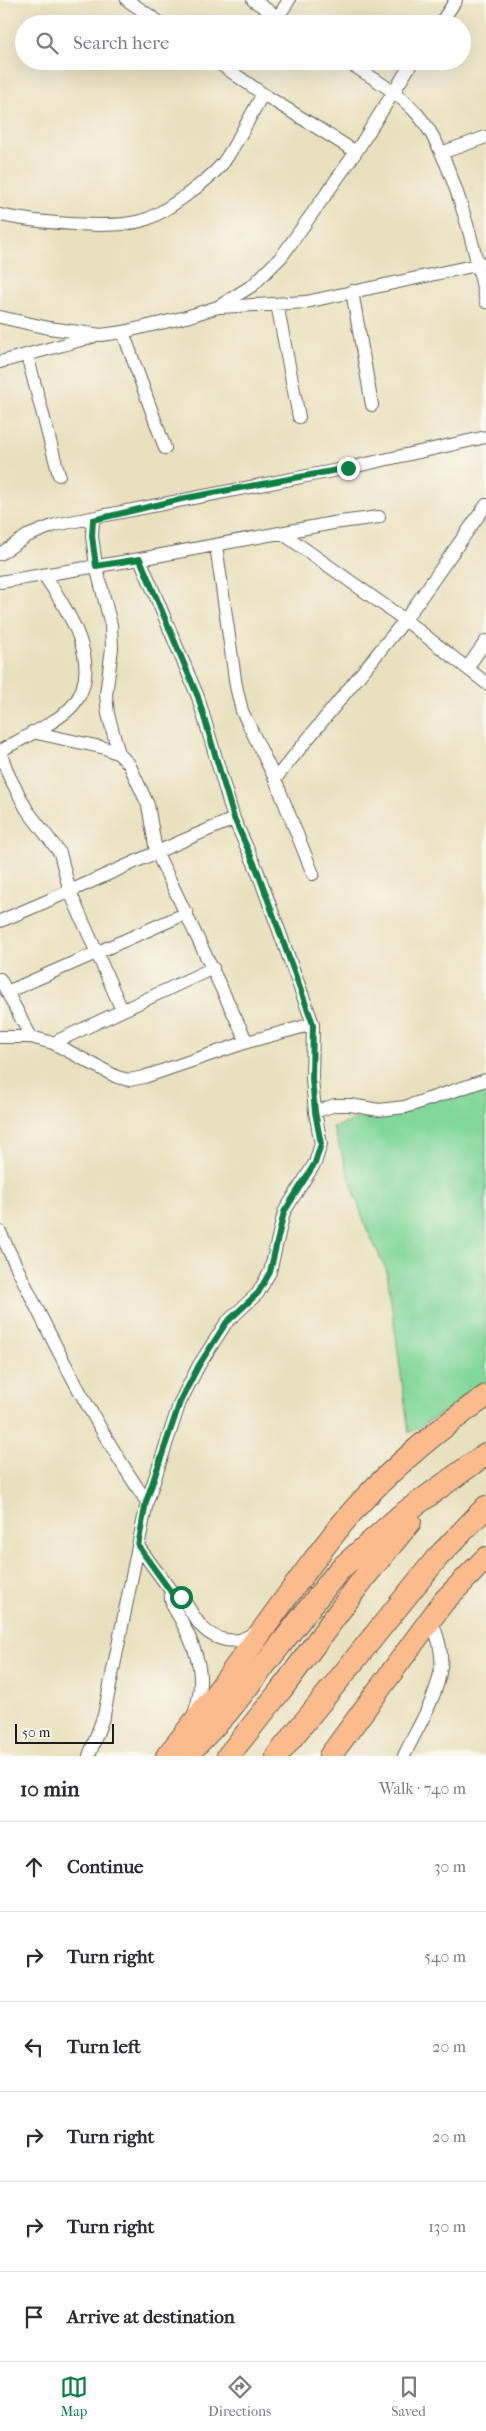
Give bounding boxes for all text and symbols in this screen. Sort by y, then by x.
search box [15,15,471,70]
icon: search [33,29,61,57]
text: Search here [73,32,169,54]
route end [337,457,360,480]
route start [170,1586,193,1609]
scale bar [15,1721,114,1744]
text: 50 m [22,1724,50,1741]
text: 10 min [20,1777,79,1801]
text: Walk · 740 m [379,1779,466,1798]
icon: ahead [20,1853,48,1881]
text: Continue [67,1856,143,1878]
text: 30 m [434,1857,466,1876]
icon: right [20,1943,48,1971]
text: Turn right [67,1946,154,1968]
text: 540 m [424,1947,466,1966]
icon: left [20,2033,48,2061]
text: Turn left [67,2036,141,2058]
text: 20 m [432,2037,466,2056]
icon: right [20,2123,48,2151]
text: Turn right [67,2126,154,2148]
text: 20 m [432,2127,466,2146]
icon: right [20,2213,48,2241]
text: Turn right [67,2216,154,2238]
text: 130 m [428,2217,466,2236]
icon: arrive [20,2303,48,2331]
text: Arrive at destination [67,2306,235,2328]
tab: Map [60,2373,88,2420]
tab: Directions [208,2373,271,2420]
tab: Saved [391,2373,426,2420]

